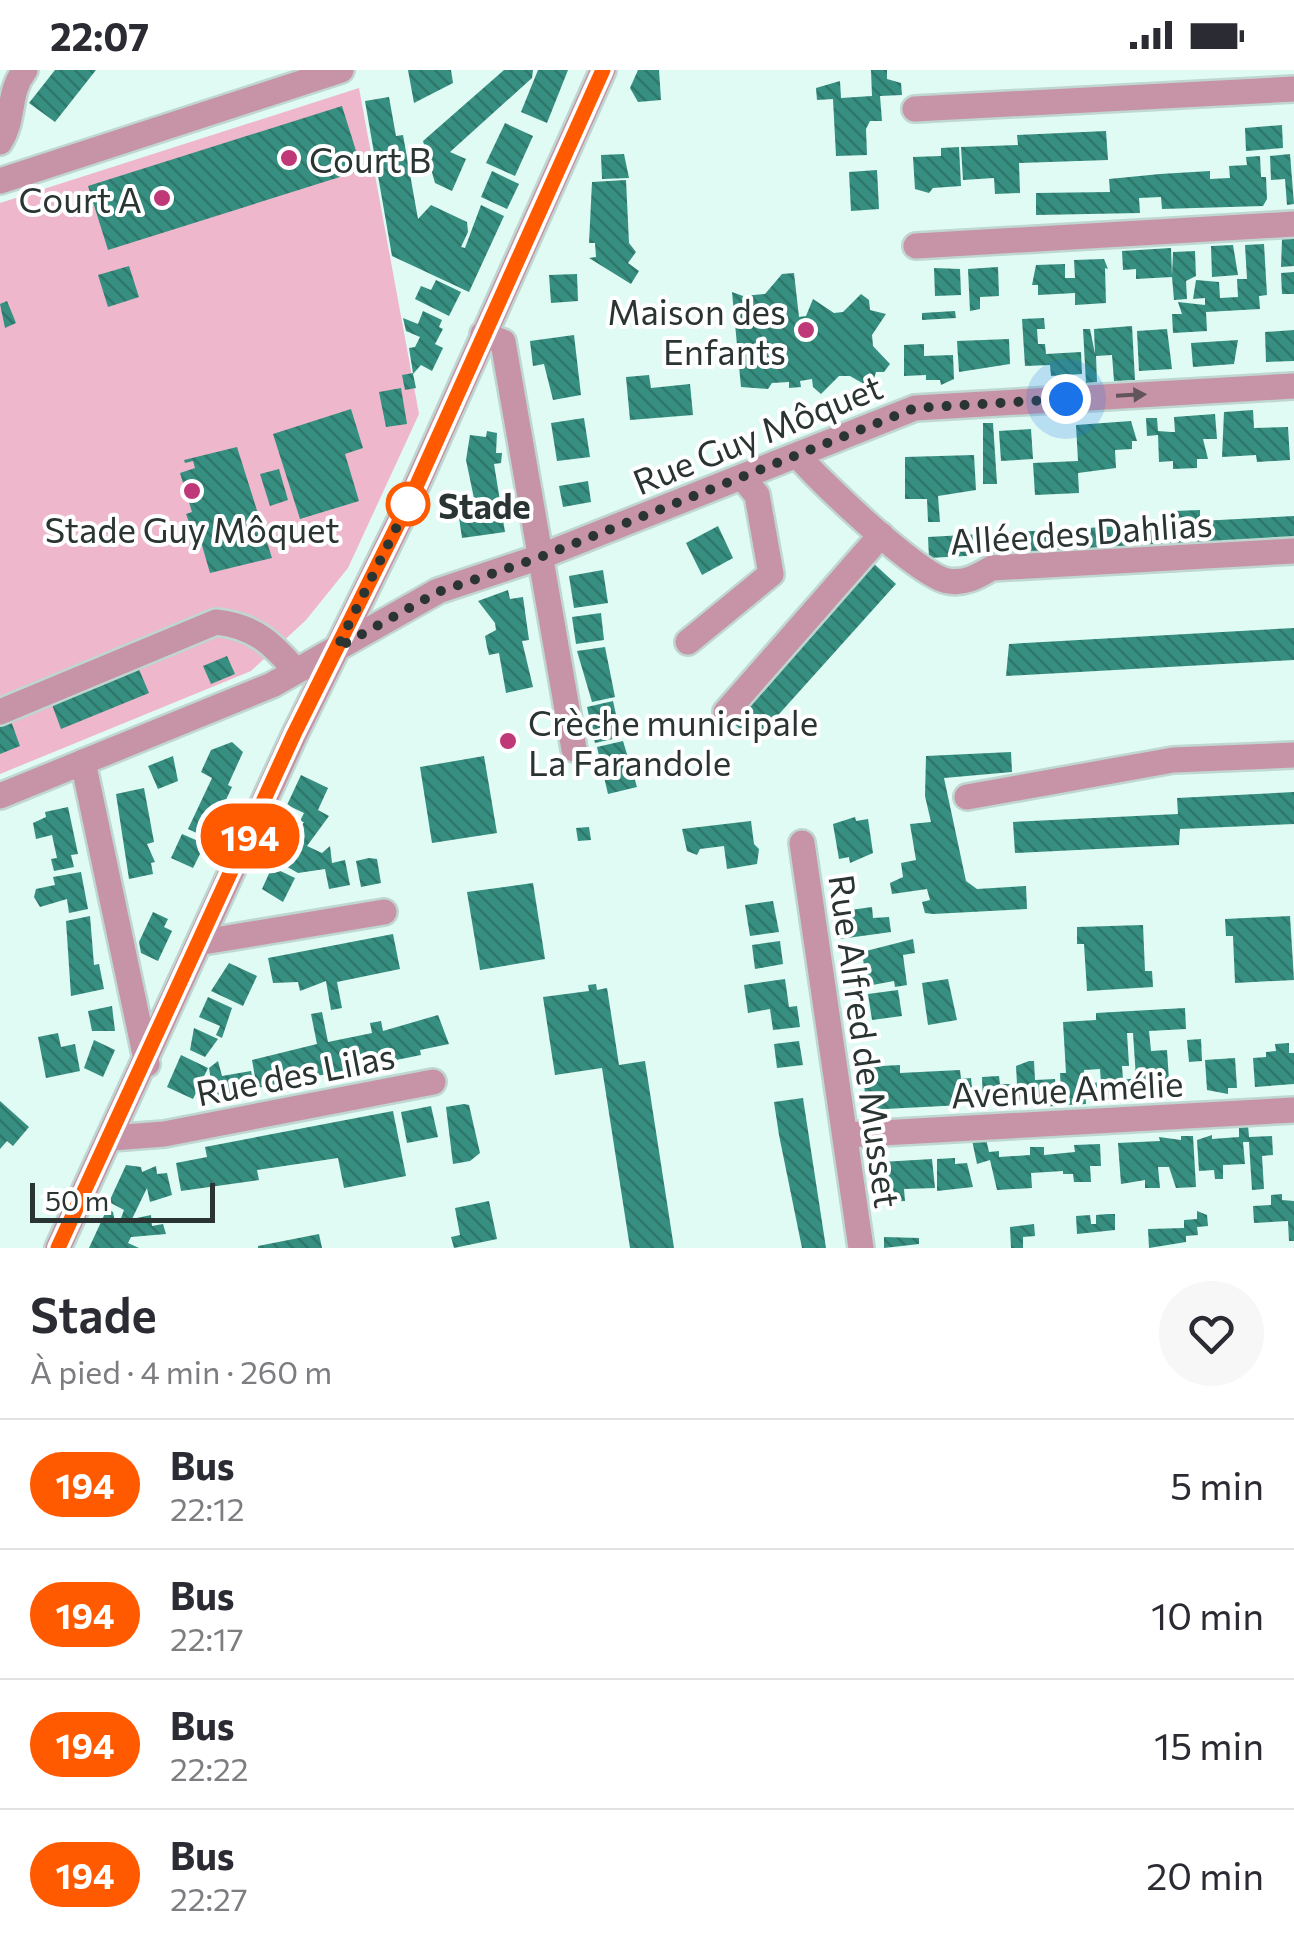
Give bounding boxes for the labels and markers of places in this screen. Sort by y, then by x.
place label: Court B [309,137,431,180]
marker: Court B [278,147,300,169]
place label: Court A [18,177,142,220]
marker: Court A [151,187,173,209]
place label: Maison des Enfants [607,289,786,372]
marker: Maison des Enfants [795,319,817,341]
marker: Stade Guy Môquet [181,480,203,502]
marker: Stade [387,483,429,525]
place label: Stade [438,483,531,526]
place label: Stade Guy Môquet [44,507,340,550]
place label: Crèche municipale La Farandole [528,700,818,783]
marker: Crèche municipale La Farandole [497,730,519,752]

